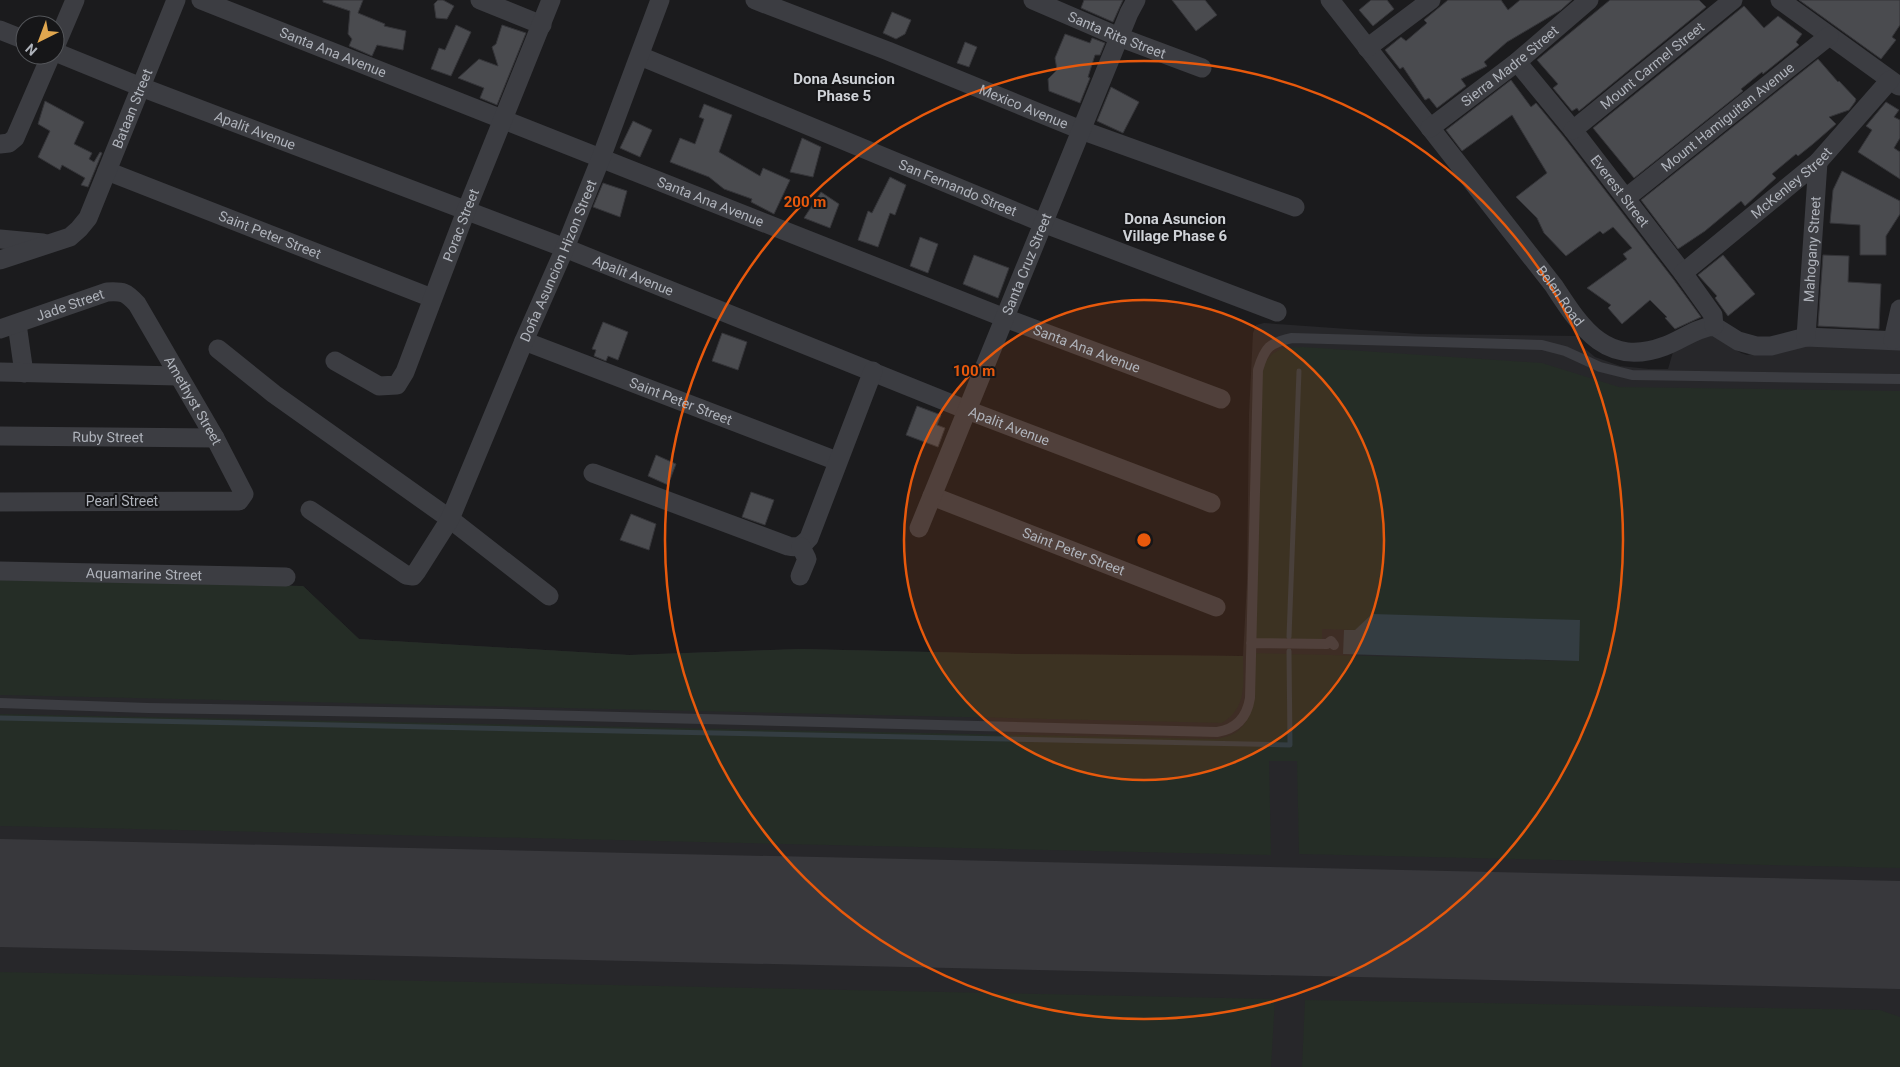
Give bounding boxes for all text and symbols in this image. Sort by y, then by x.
street label: Santa Rita Street [1066,8,1168,62]
north arrow [15,15,65,65]
street label: Mount Carmel Street [1597,19,1708,113]
street label: Sierra Madre Street [1458,22,1562,110]
street label: Santa Ana Avenue [277,24,389,80]
text: N [22,40,40,59]
street label: Mount Hamiguitan Avenue [1658,59,1797,175]
street label: Bataan Street [109,66,156,151]
district label: Dona Asuncion Phase 5 [793,70,895,105]
street label: Mexico Avenue [977,81,1070,132]
street label: Apalit Avenue [212,108,298,153]
street label: McKenley Street [1748,144,1835,222]
street label: Everest Street [1587,152,1653,230]
street label: San Fernando Street [896,156,1020,219]
street label: Santa Ana Avenue [655,173,766,230]
street label: Doña Asuncion Hizon Street [517,177,600,344]
street label: Porac Street [440,186,482,264]
text: 200 m [784,193,826,211]
street label: Mahogany Street [1800,195,1824,303]
street label: Saint Peter Street [217,207,324,262]
district label: Dona Asuncion Village Phase 6 [1123,210,1228,245]
street label: Santa Cruz Street [999,211,1055,317]
street label: Apalit Avenue [591,252,676,299]
street label: Belen Road [1533,263,1587,329]
street label: Jade Street [34,285,107,324]
street label: Santa Ana Avenue [1031,321,1143,376]
street label: Amethyst Street [161,353,225,448]
text: 100 m [953,362,995,380]
street label: Saint Peter Street [627,374,735,428]
street label: Apalit Avenue [967,403,1052,449]
street label: Ruby Street [72,429,144,445]
street label: Pearl Street [86,493,159,509]
street label: Saint Peter Street [1020,524,1127,579]
centre of rings [1135,531,1153,549]
street label: Aquamarine Street [86,565,203,583]

